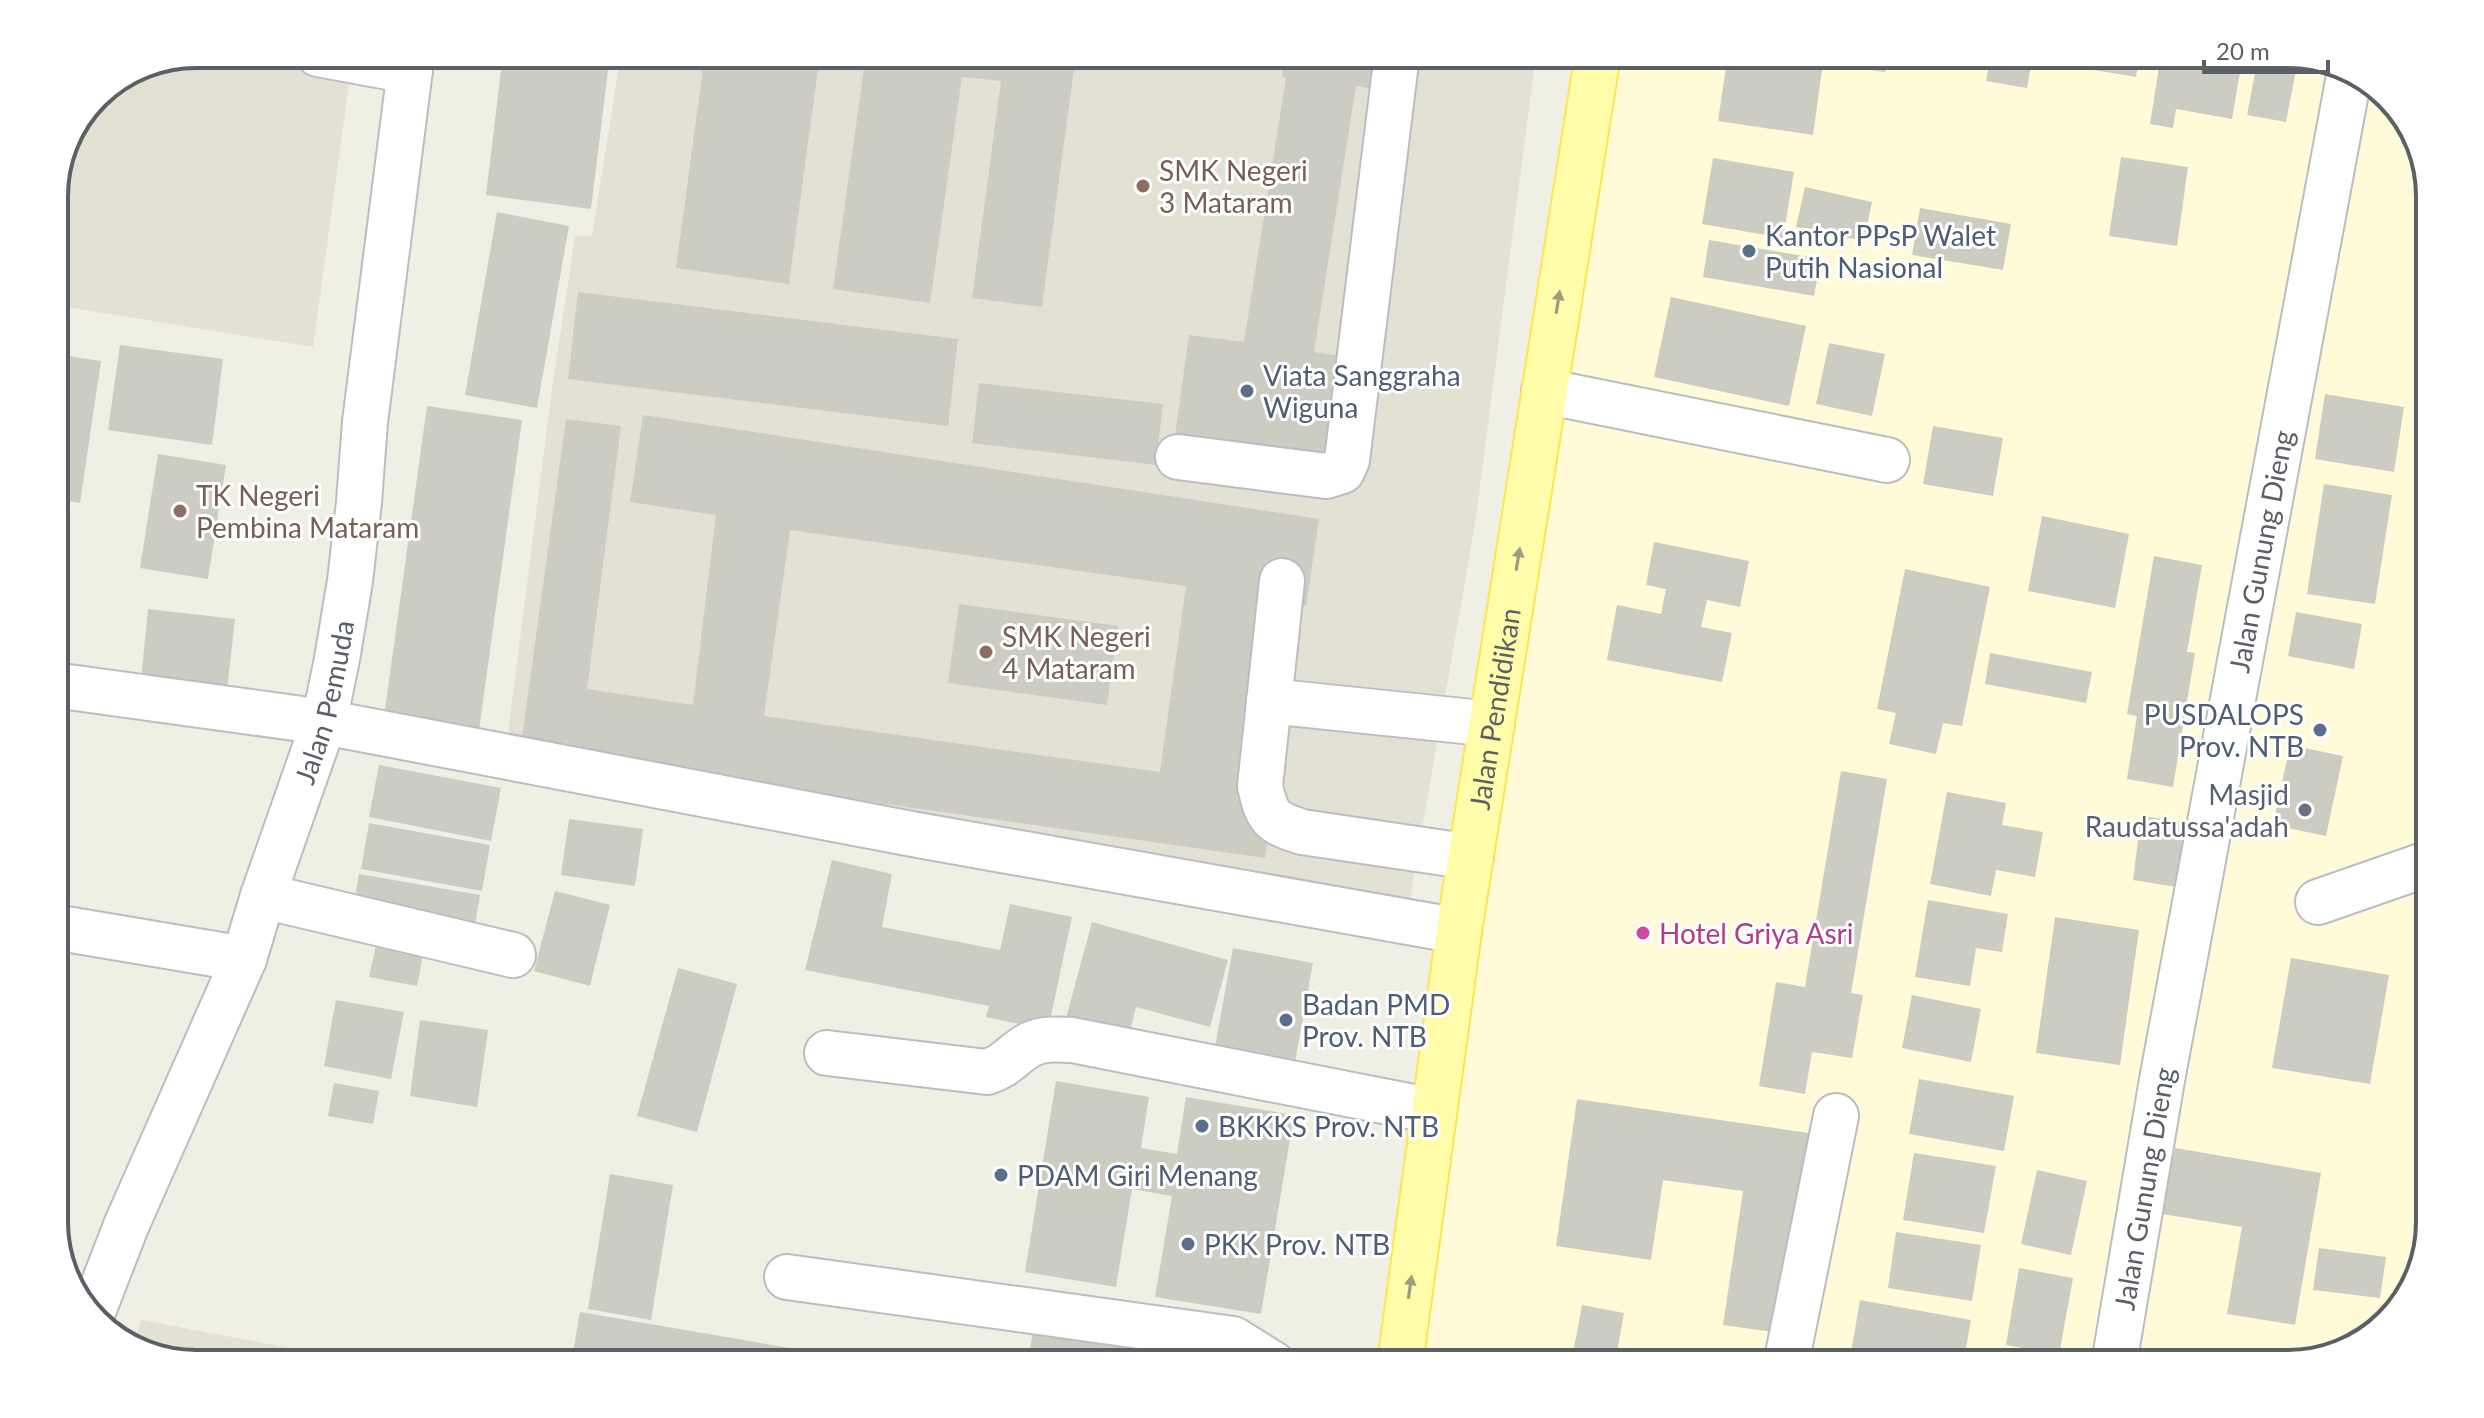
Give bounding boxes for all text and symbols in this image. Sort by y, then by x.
scale bar [2204,24,2328,74]
text: 20 m [2216,36,2270,65]
place label: SMK Negeri 3 Mataram [1159,153,1308,219]
marker: SMK Negeri 3 Mataram [1134,177,1152,195]
place label: Kantor PPsP Walet Putih Nasional [1765,218,1996,284]
marker: Kantor PPsP Walet Putih Nasional [1740,242,1758,260]
one-way arrow [1553,289,1565,314]
place label: Viata Sanggraha Wiguna [1263,358,1461,424]
marker: Viata Sanggraha Wiguna [1238,382,1256,400]
street label: Jalan Gunung Dieng [2221,427,2300,675]
place label: TK Negeri Pembina Mataram [196,478,419,544]
marker: TK Negeri Pembina Mataram [171,502,189,520]
one-way arrow [1512,546,1525,571]
street label: Jalan Pendidikan [1461,606,1527,812]
street label: Jalan Pemuda [287,618,360,788]
place label: SMK Negeri 4 Mataram [1002,619,1151,685]
marker: SMK Negeri 4 Mataram [977,643,995,661]
place label: PUSDALOPS Prov. NTB [2144,697,2304,763]
marker: PUSDALOPS Prov. NTB [2311,721,2329,739]
place label: Masjid Raudatussa'adah [2085,777,2289,843]
marker: Masjid Raudatussa'adah [2296,801,2314,819]
place label: Hotel Griya Asri [1659,916,1854,950]
marker: Hotel Griya Asri [1634,924,1652,942]
place label: Badan PMD Prov. NTB [1302,987,1450,1053]
marker: Badan PMD Prov. NTB [1277,1011,1295,1029]
street label: Jalan Gunung Dieng [2106,1064,2181,1312]
place label: BKKKS Prov. NTB [1218,1109,1439,1143]
marker: BKKKS Prov. NTB [1193,1117,1211,1135]
place label: PDAM Giri Menang [1017,1158,1258,1192]
marker: PDAM Giri Menang [992,1166,1010,1184]
place label: PKK Prov. NTB [1204,1227,1390,1261]
marker: PKK Prov. NTB [1179,1235,1197,1253]
one-way arrow [1404,1274,1417,1299]

